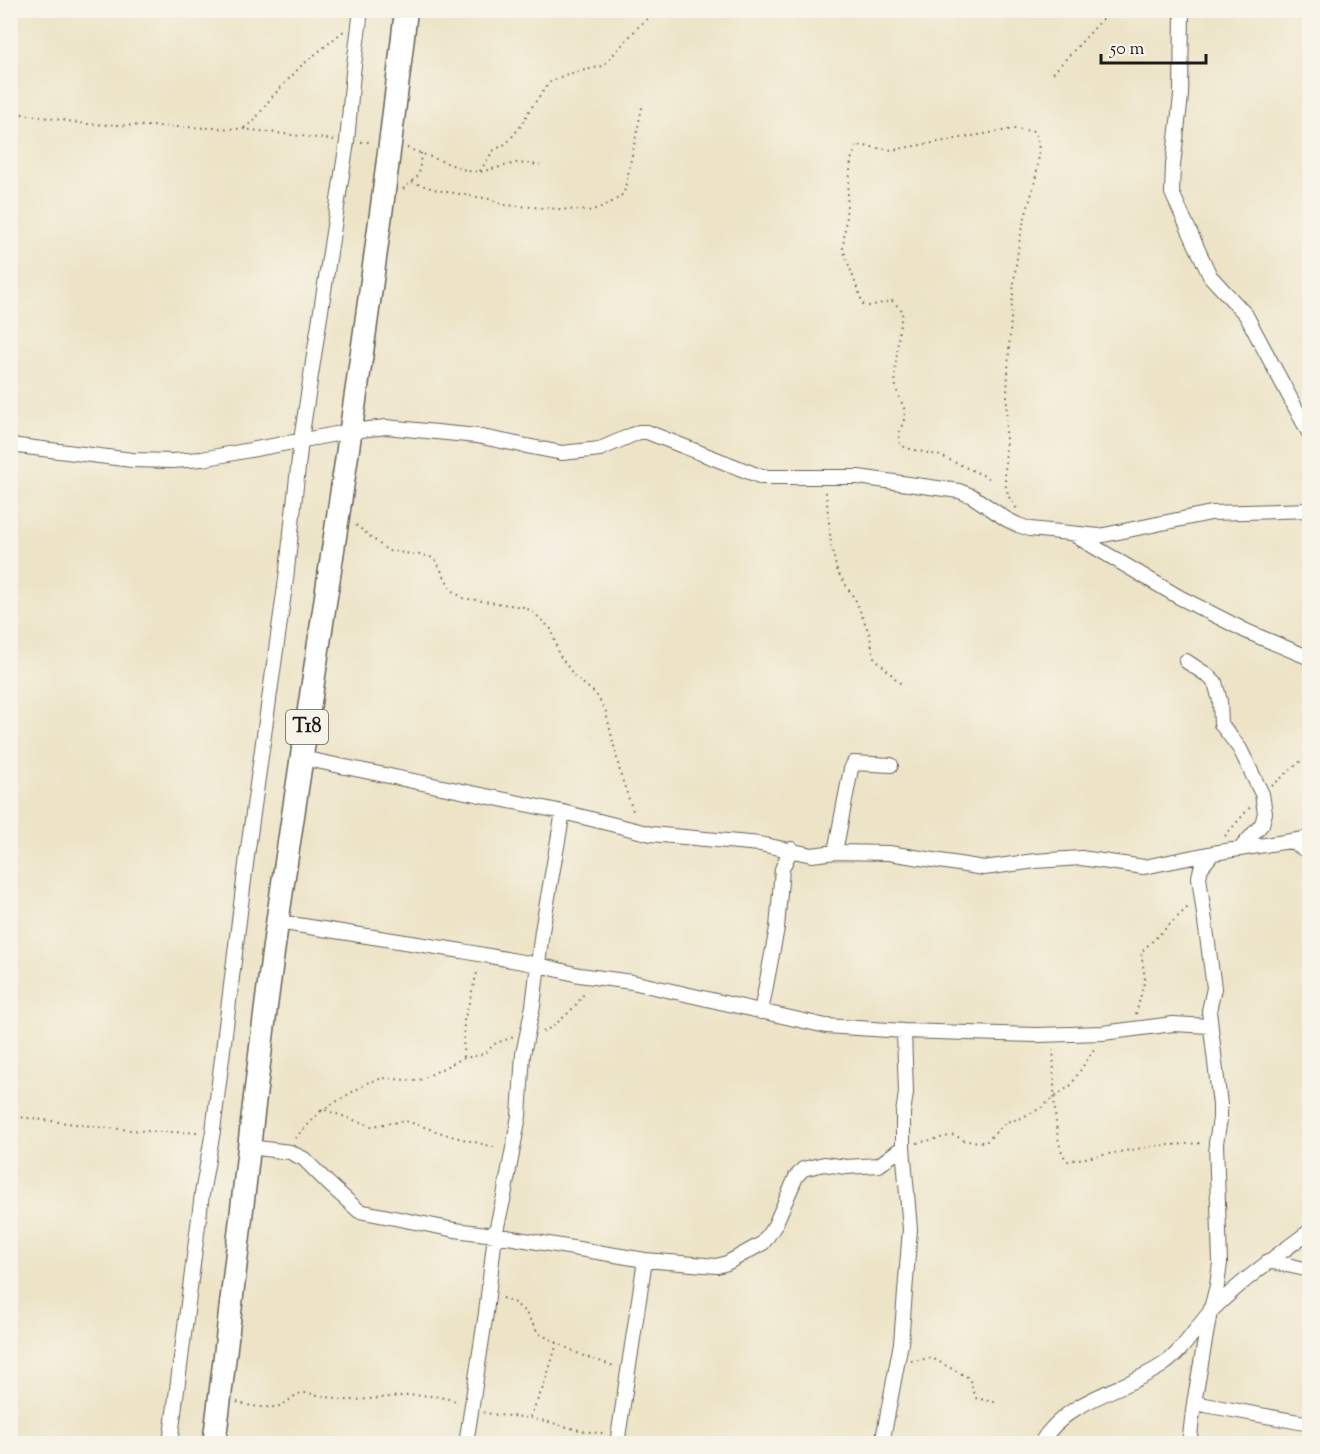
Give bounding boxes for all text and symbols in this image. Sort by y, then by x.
scale bar [1101,27,1206,65]
text: 50 m [1109,37,1145,63]
road number: T18 [286,710,328,744]

